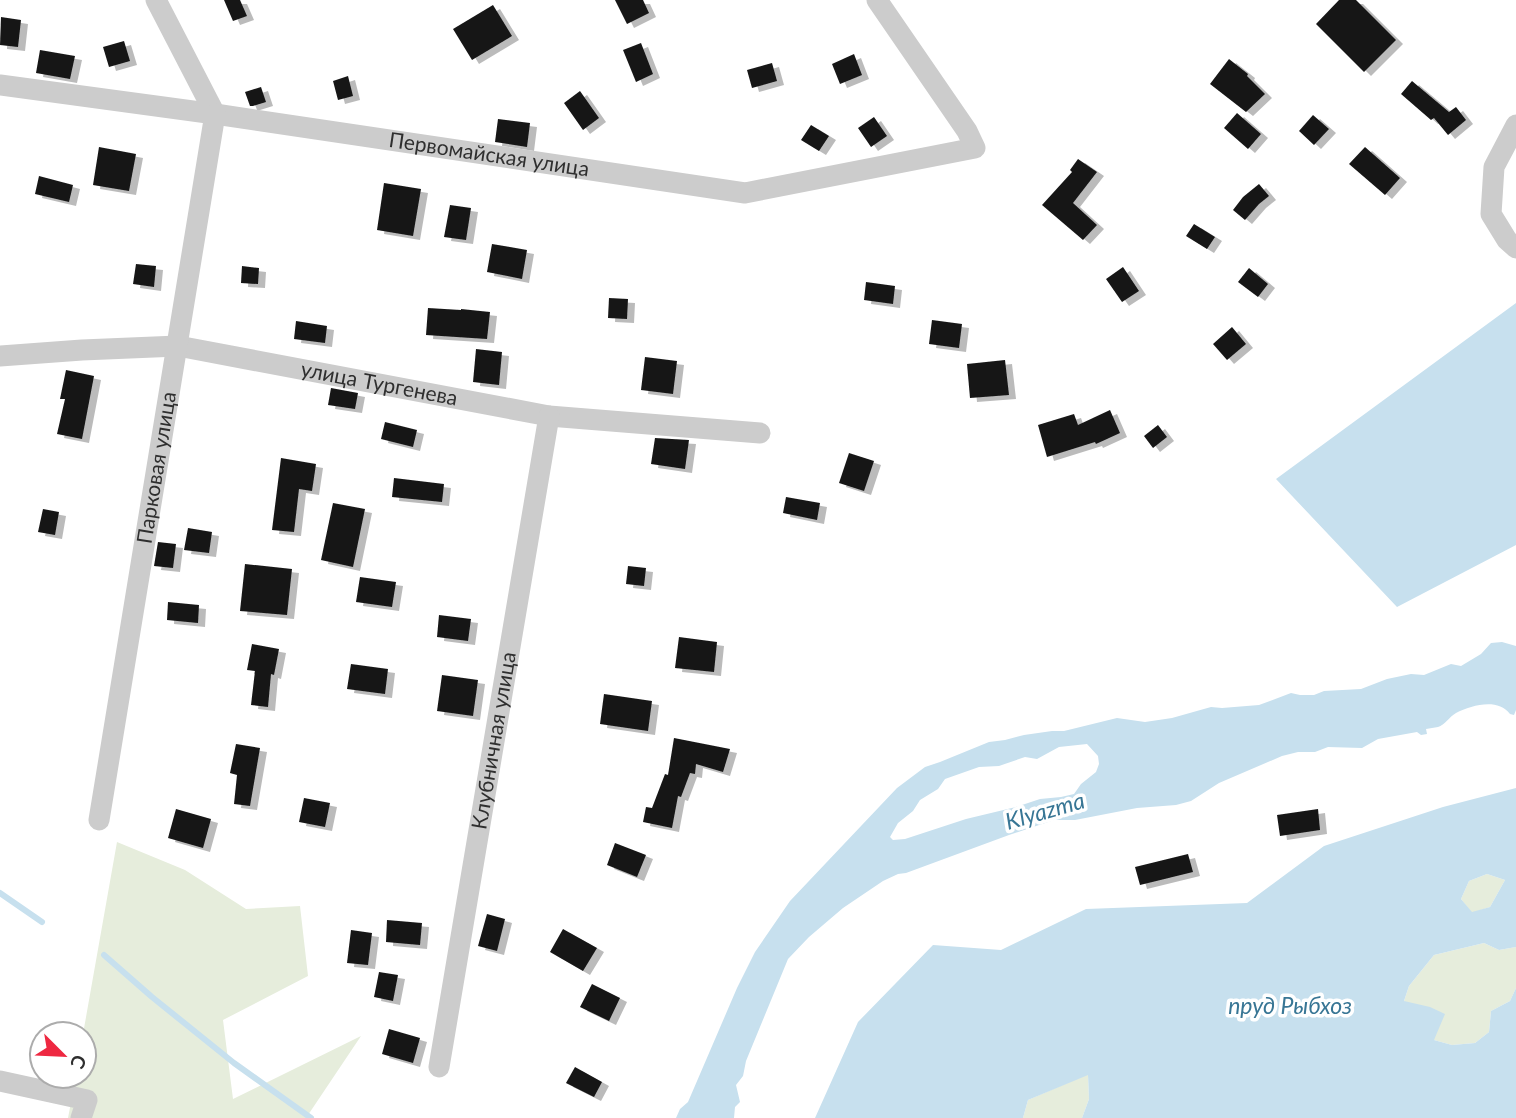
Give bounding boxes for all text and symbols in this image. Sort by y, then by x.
street label: Первомайская улица [387,126,591,181]
street label: улица Тургенева [299,355,460,410]
street label: Парковая улица [131,390,180,545]
street label: Клубничная улица [465,650,520,831]
water label: Klyazma [1002,785,1088,835]
water label: пруд Рыбхоз [1228,991,1352,1019]
north arrow [28,1020,98,1090]
text: С [66,1052,92,1073]

